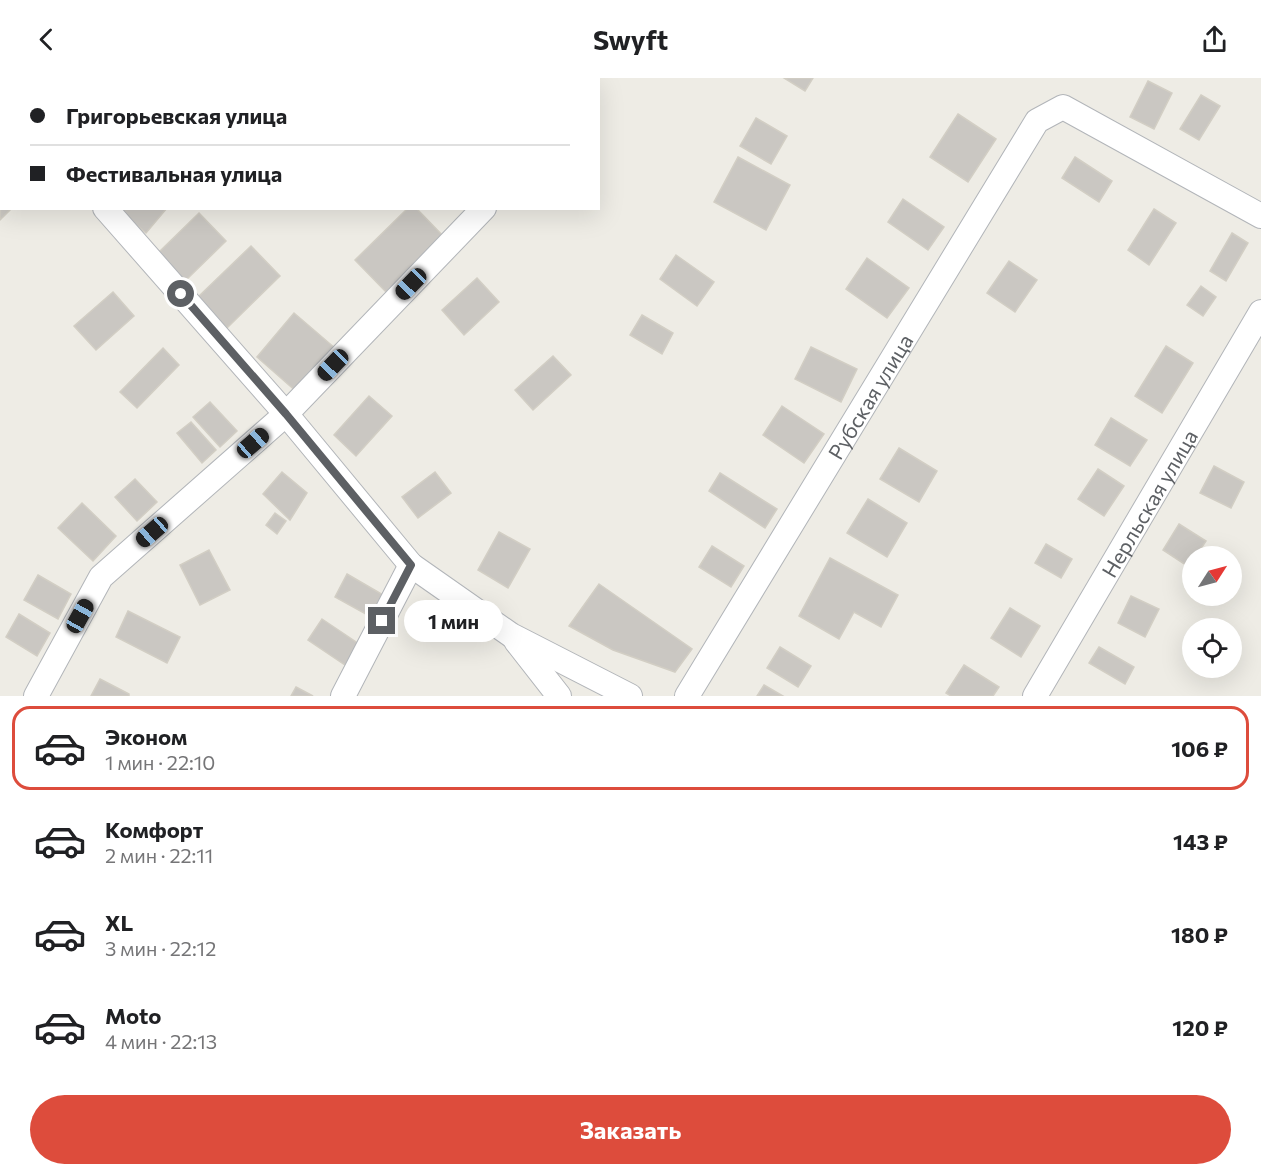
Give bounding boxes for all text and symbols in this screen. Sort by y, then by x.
icon: back [30,23,63,56]
text: Swyft [593,23,668,56]
icon: share [1198,23,1231,56]
text: Григорьевская улица [66,102,287,129]
text: Фестивальная улица [66,160,282,187]
car [392,265,430,303]
route start [167,280,194,307]
street label: Рубская улица [822,329,917,463]
car [314,346,352,384]
car [234,424,272,462]
street label: Нерльская улица [1095,425,1202,581]
car [133,513,171,551]
north arrow [1182,546,1242,606]
map controls [1182,546,1242,678]
car [63,596,97,636]
callout: 1 мин [403,600,502,642]
route end [368,607,395,634]
text: 1 мин [428,609,479,633]
button: locate [1182,618,1242,678]
icon: car [33,721,87,775]
text: Эконом [105,723,187,750]
text: 106 ₽ [1171,735,1228,762]
text: 1 мин · 22:10 [105,750,215,774]
icon: car [33,814,87,868]
text: Комфорт [105,816,203,843]
text: 143 ₽ [1173,828,1228,855]
text: 2 мин · 22:11 [105,843,213,867]
icon: car [33,907,87,961]
text: XL [105,909,133,936]
text: 180 ₽ [1171,921,1228,948]
text: 3 мин · 22:12 [105,936,216,960]
icon: car [33,1000,87,1054]
text: Moto [105,1002,161,1029]
text: 120 ₽ [1172,1014,1228,1041]
text: 4 мин · 22:13 [105,1029,217,1053]
button: Заказать [30,1095,1231,1164]

